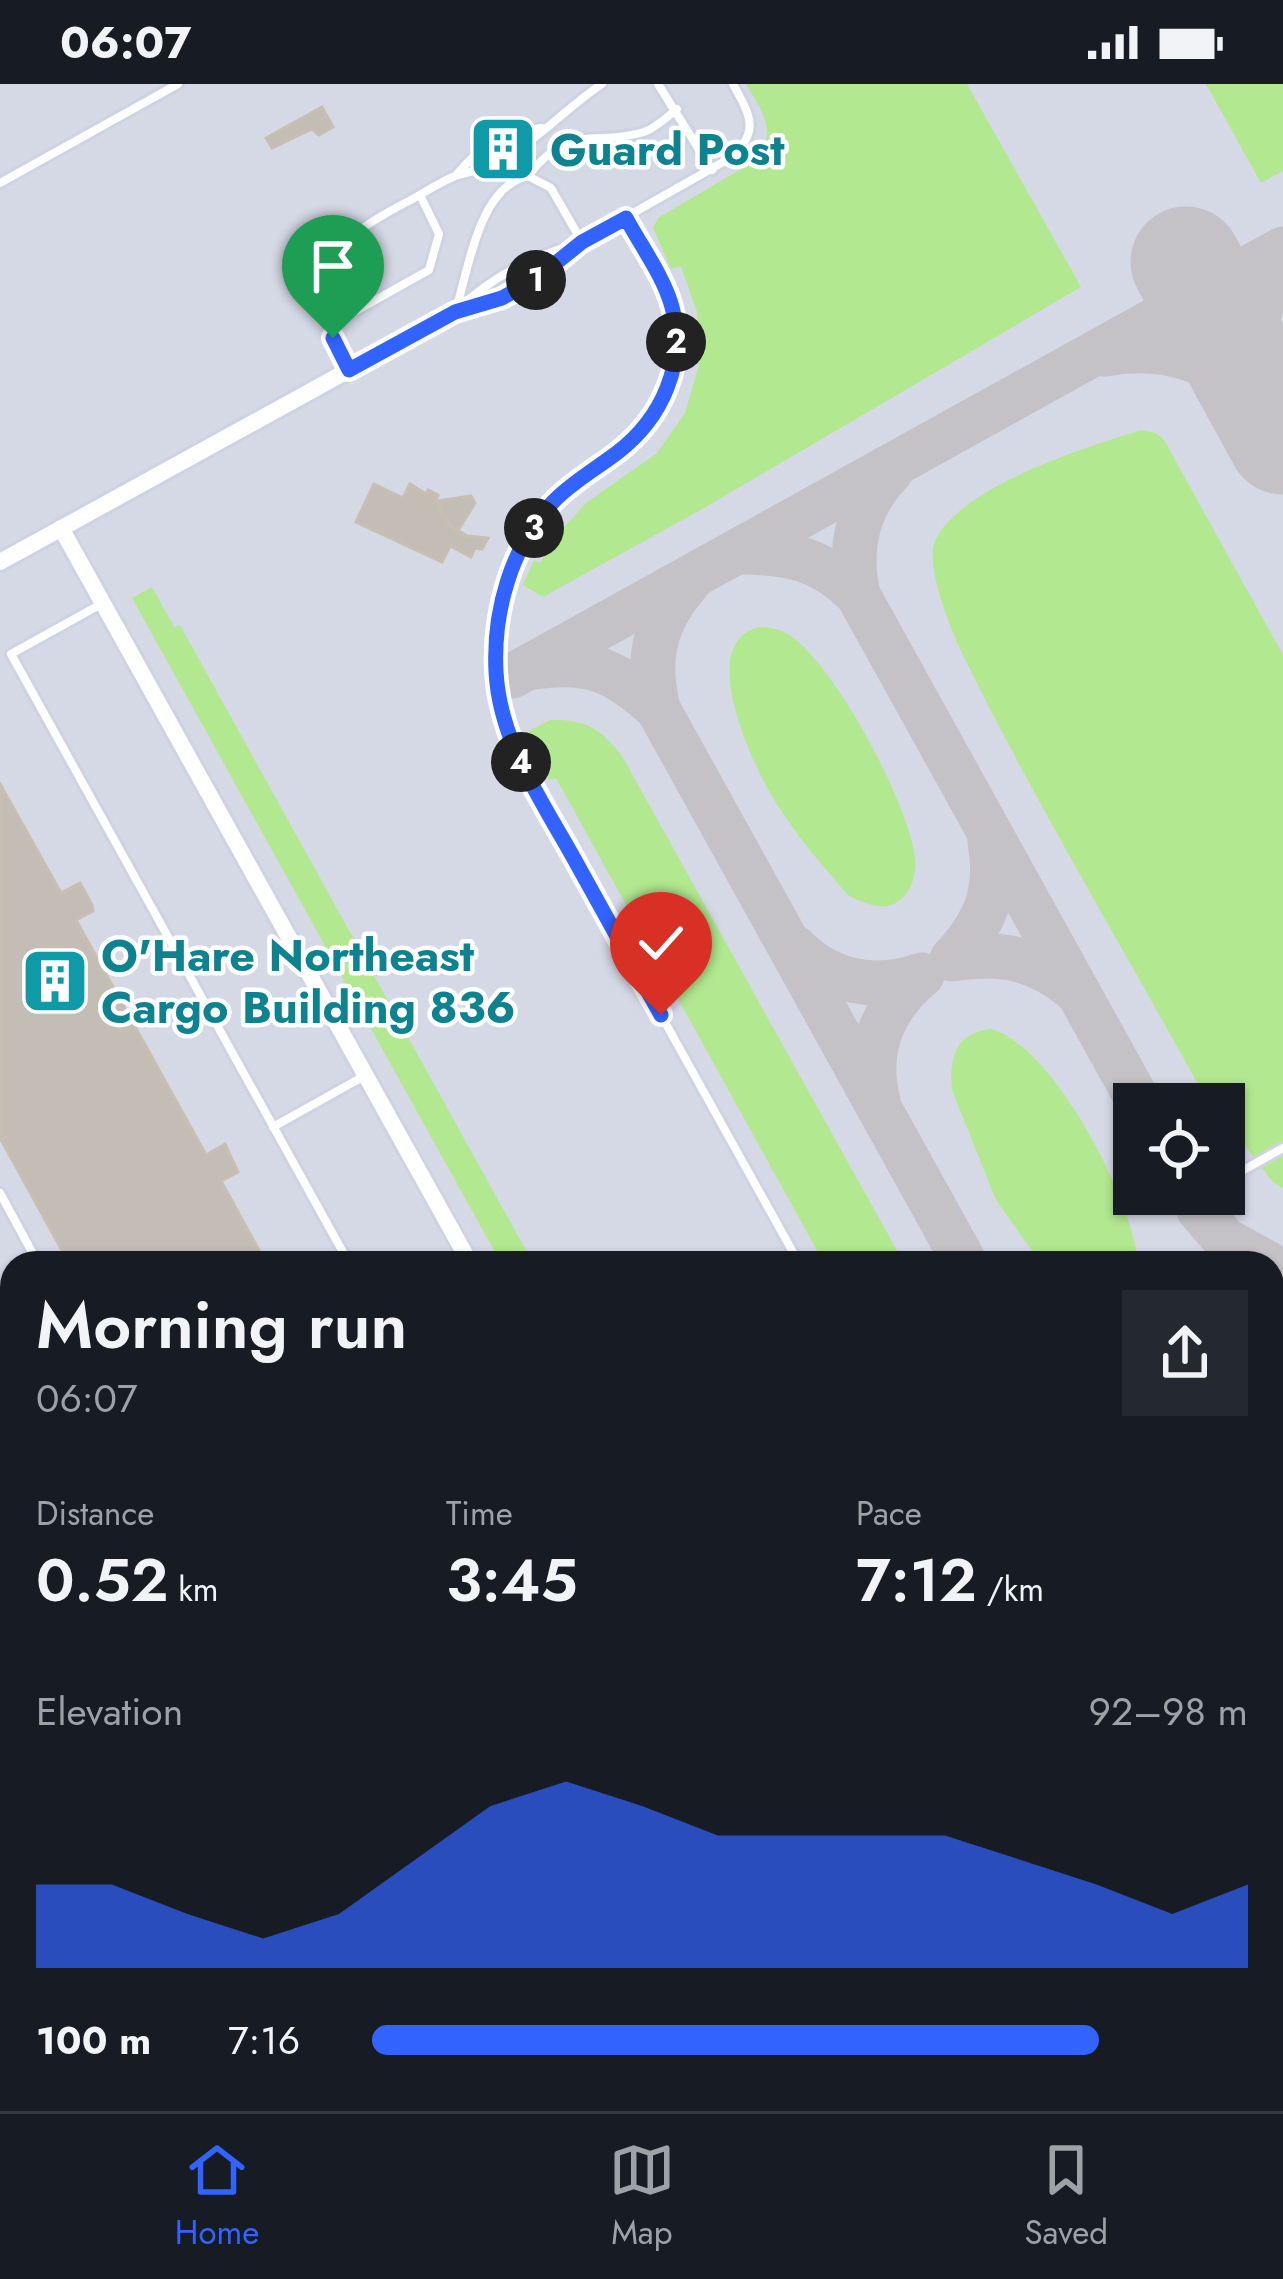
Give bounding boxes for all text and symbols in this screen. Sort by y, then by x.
text: 06:07 [60,10,191,75]
building icon: Guard Post [468,114,538,184]
place label: Guard Post [550,117,785,182]
pin [282,215,384,338]
icon: arrive [300,233,366,299]
pin: 1 [506,250,566,310]
text: 1 [528,256,544,303]
pin: 2 [646,312,706,372]
text: 2 [665,318,687,365]
pin: 3 [504,498,564,558]
text: 3 [524,504,544,551]
pin: 4 [491,732,551,792]
text: 4 [509,738,533,785]
pin [610,892,712,1015]
icon: check [628,910,694,976]
place label: O'Hare Northeast Cargo Building 836 [101,923,516,1040]
building icon: O'Hare Northeast Cargo Building 836 [20,946,90,1016]
map controls [1113,1083,1245,1215]
button: locate [1113,1083,1245,1215]
text: Morning run [36,1277,407,1373]
button: share [1122,1290,1248,1416]
text: 06:07 [36,1370,137,1427]
text: Distance [36,1490,154,1537]
text: Time [446,1490,513,1537]
text: Pace [856,1490,922,1537]
text: 0.52 [36,1537,168,1624]
text: 3:45 [446,1537,578,1624]
text: 7:12 [856,1537,977,1624]
text: km [168,1566,219,1613]
text: /km [977,1566,1044,1613]
text: Elevation [36,1683,183,1740]
text: 92–98 m [1089,1683,1248,1740]
text: 100 m [36,2012,151,2069]
text: 7:16 [228,2012,300,2069]
tab: Home [175,2137,259,2256]
tab: Map [609,2137,675,2256]
tab: Saved [1025,2137,1108,2256]

